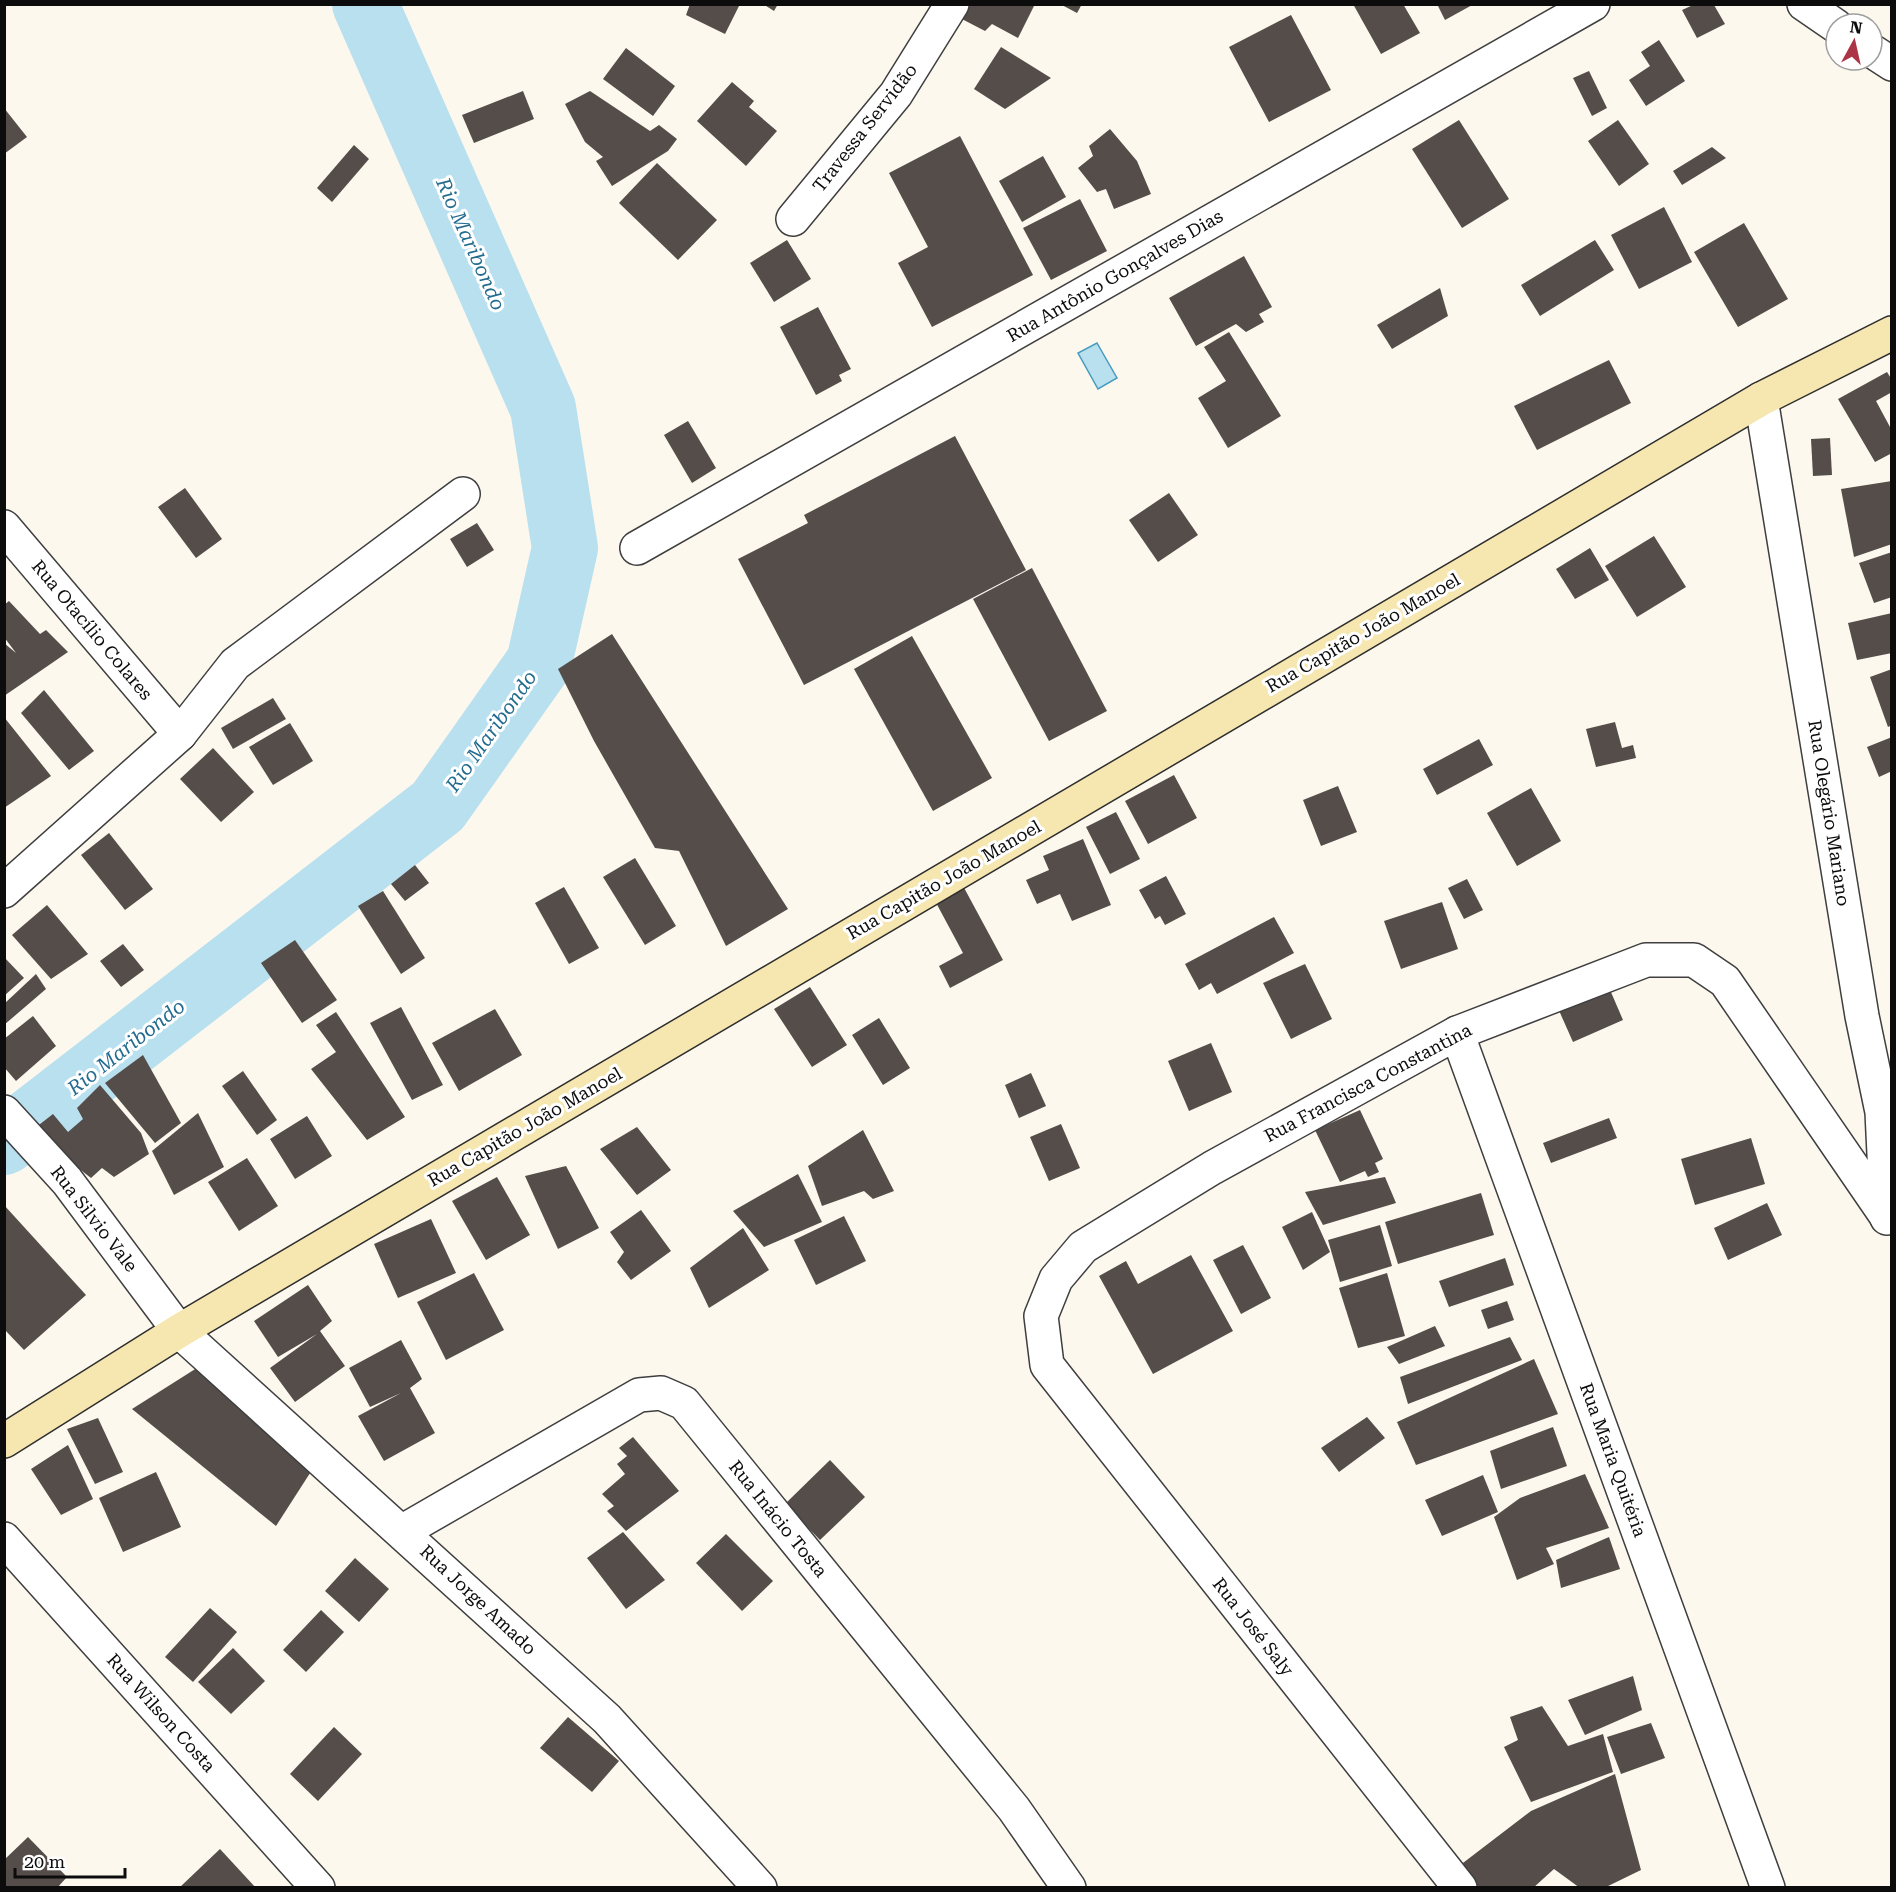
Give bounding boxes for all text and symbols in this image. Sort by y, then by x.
north arrow [1824,12,1884,72]
text: N [1849,17,1863,38]
street label: Travessa Servidão [808,59,921,196]
water label: Rio Maribondo [431,173,511,314]
street label: Rua Antônio Gonçalves Dias [1003,205,1226,346]
street label: Rua Otacílio Colares [28,556,157,704]
street label: Rua Capitão João Manoel [1262,568,1464,697]
water label: Rio Maribondo [440,666,542,797]
street label: Rua Olegário Mariano [1804,718,1855,907]
street label: Rua Capitão João Manoel [843,815,1045,944]
water label: Rio Maribondo [62,994,189,1101]
street label: Rua Francisca Constantina [1261,1019,1475,1146]
street label: Rua Capitão João Manoel [424,1062,626,1191]
street label: Rua Silvio Vale [47,1162,142,1276]
street label: Rua Maria Quitéria [1576,1380,1651,1540]
street label: Rua Inácio Tosta [725,1456,832,1581]
street label: Rua Jorge Amado [416,1540,541,1659]
street label: Rua José Saly [1209,1573,1298,1680]
street label: Rua Wilson Costa [103,1649,220,1776]
scale bar [15,1841,124,1879]
text: 20 m [24,1851,65,1872]

